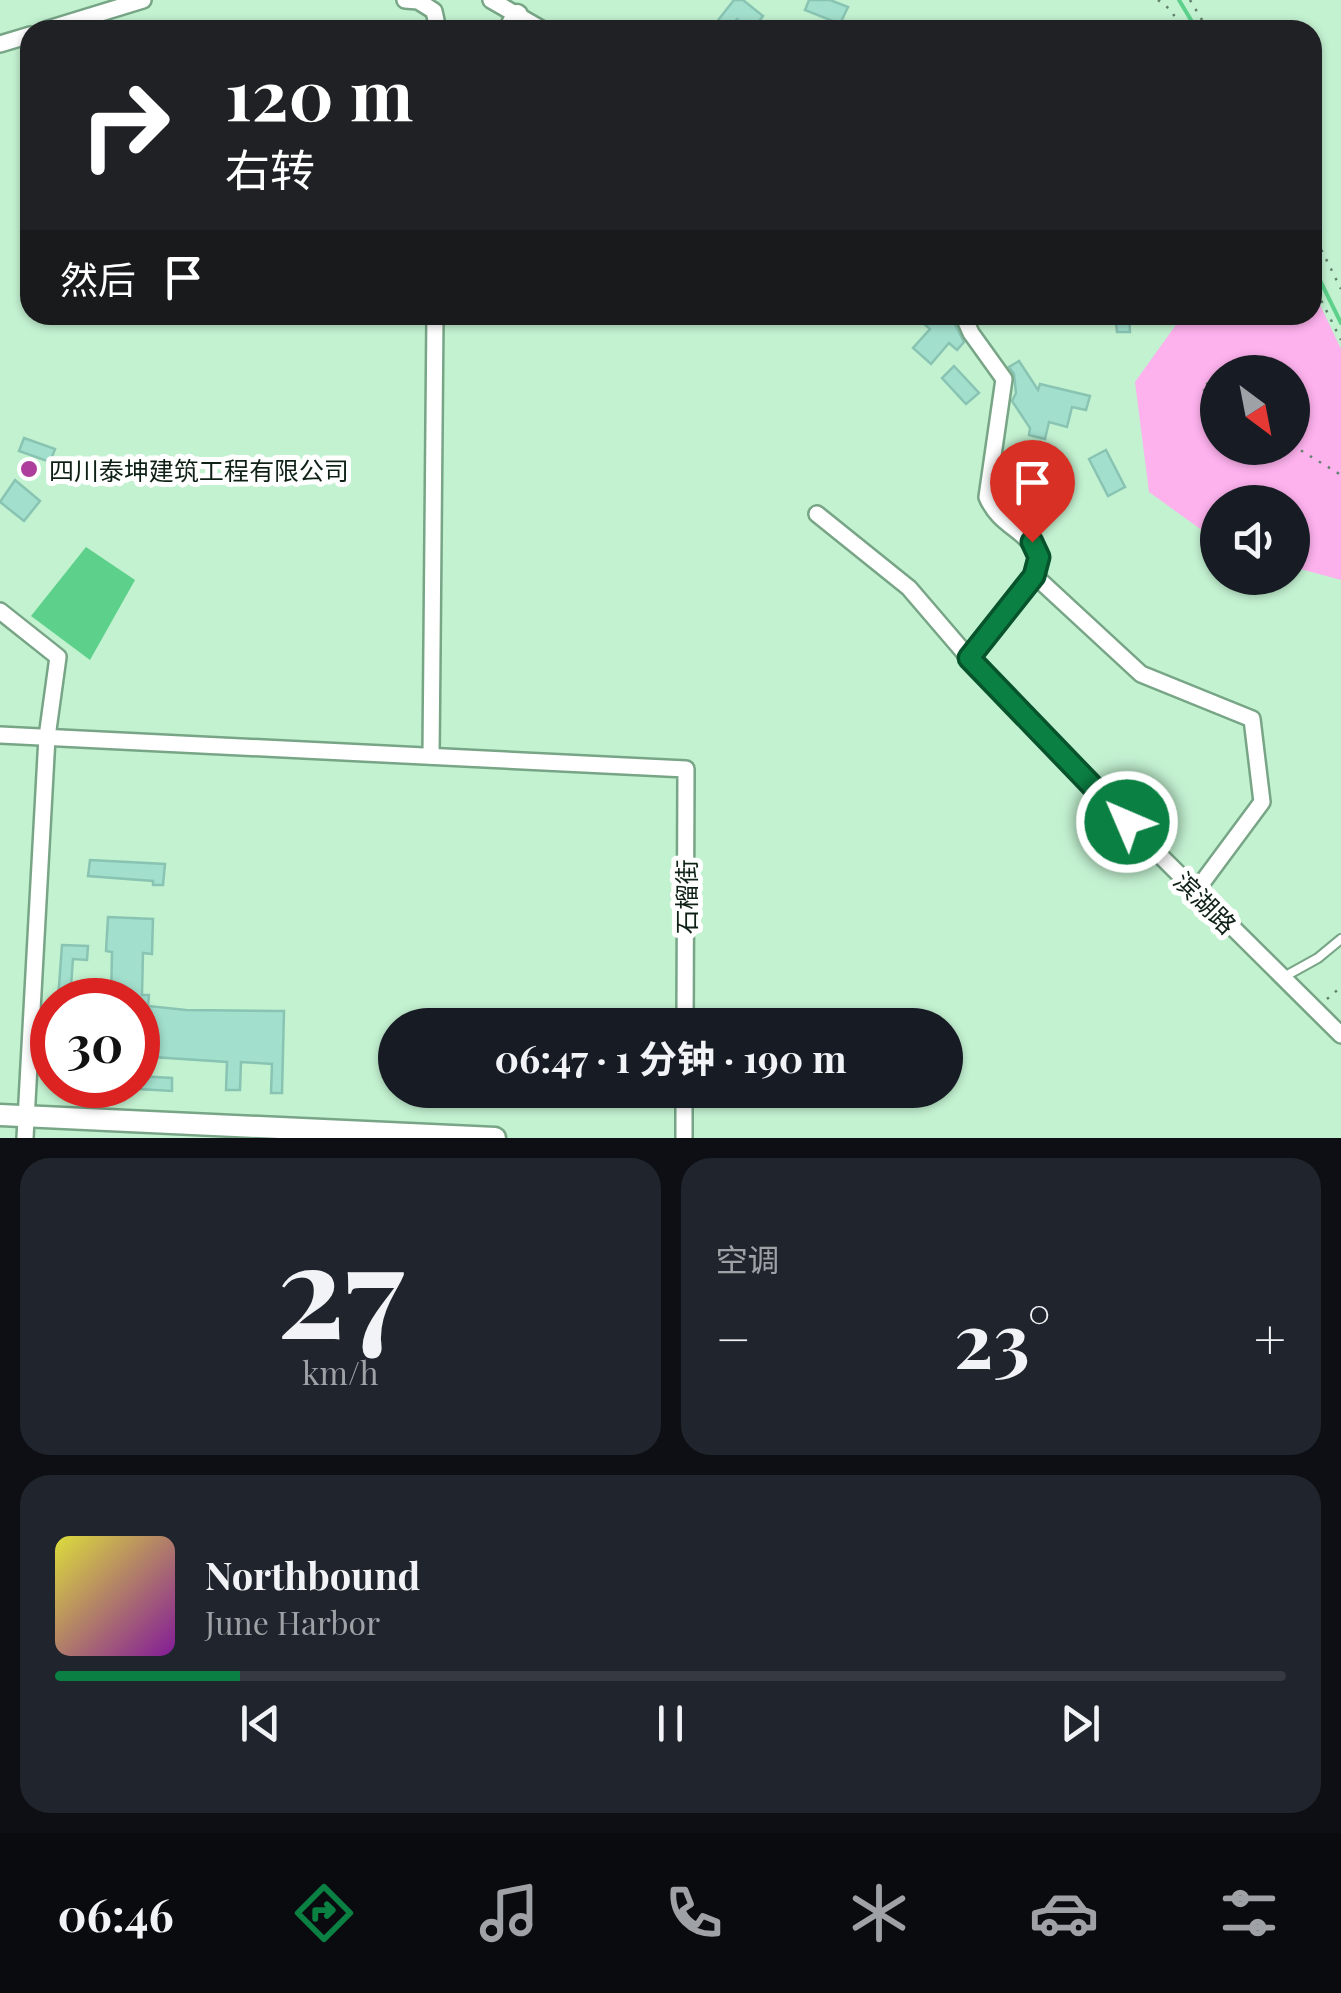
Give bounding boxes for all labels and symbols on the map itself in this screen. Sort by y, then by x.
north arrow [1200,355,1310,465]
pin [990,440,1075,543]
place label: 四川泰坤建筑工程有限公司 [49,453,349,486]
marker: 四川泰坤建筑工程有限公司 [18,458,40,480]
position arrow [1075,770,1179,874]
street label: 石榴街 [669,859,702,935]
street label: 滨湖路 [1168,864,1244,940]
speed limit sign: 30 [30,978,160,1108]

